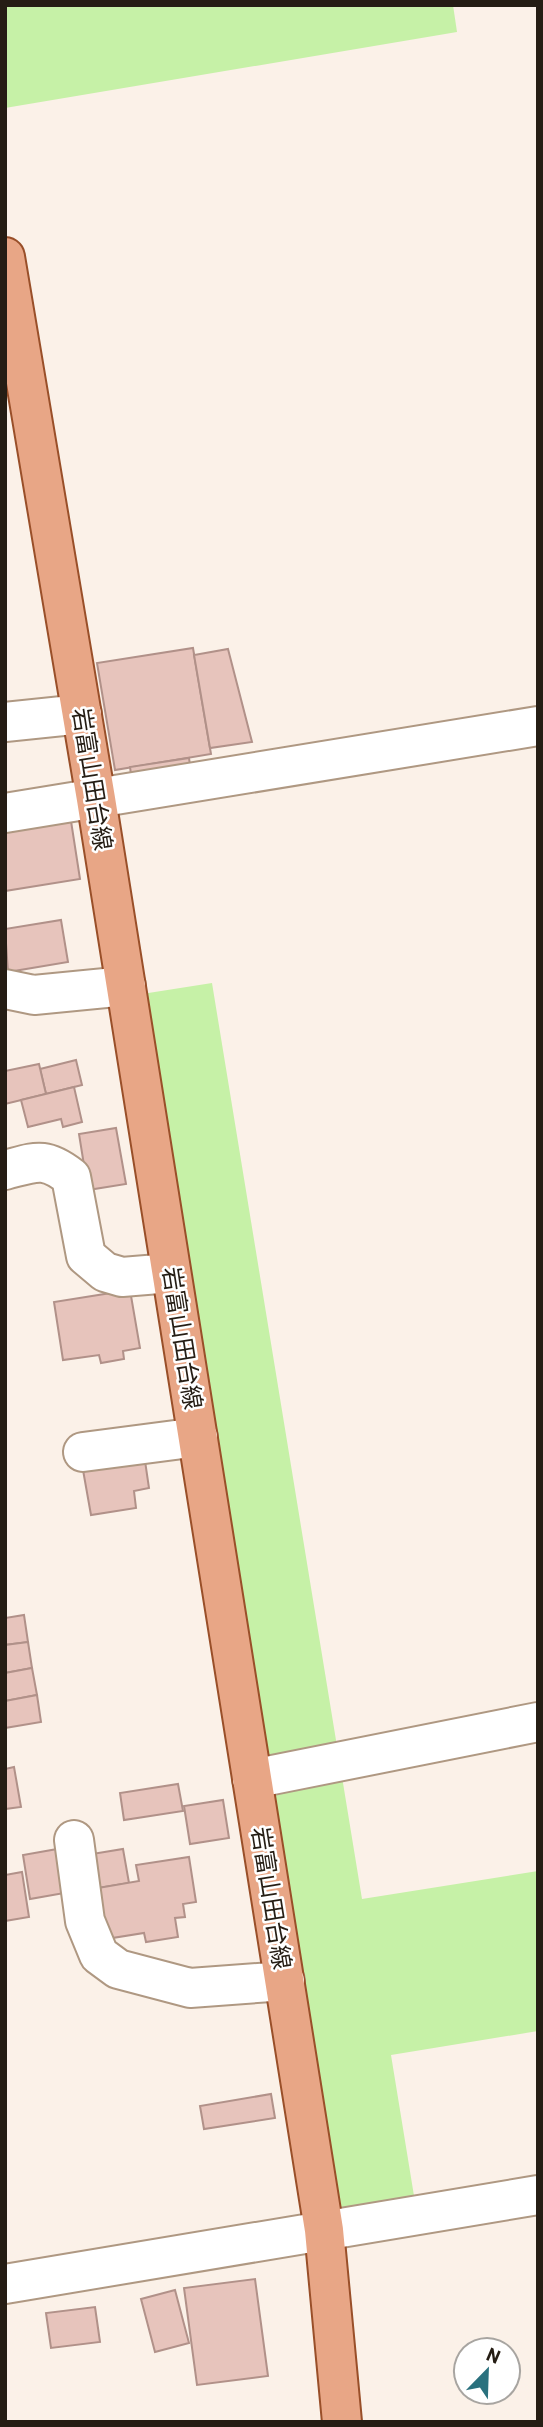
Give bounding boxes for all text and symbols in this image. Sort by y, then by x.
street label: 岩富山田台線 [68,705,119,852]
street label: 岩富山田台線 [158,1264,209,1411]
street label: 岩富山田台線 [247,1824,298,1971]
north arrow [452,2336,522,2406]
text: N [484,2342,504,2368]

